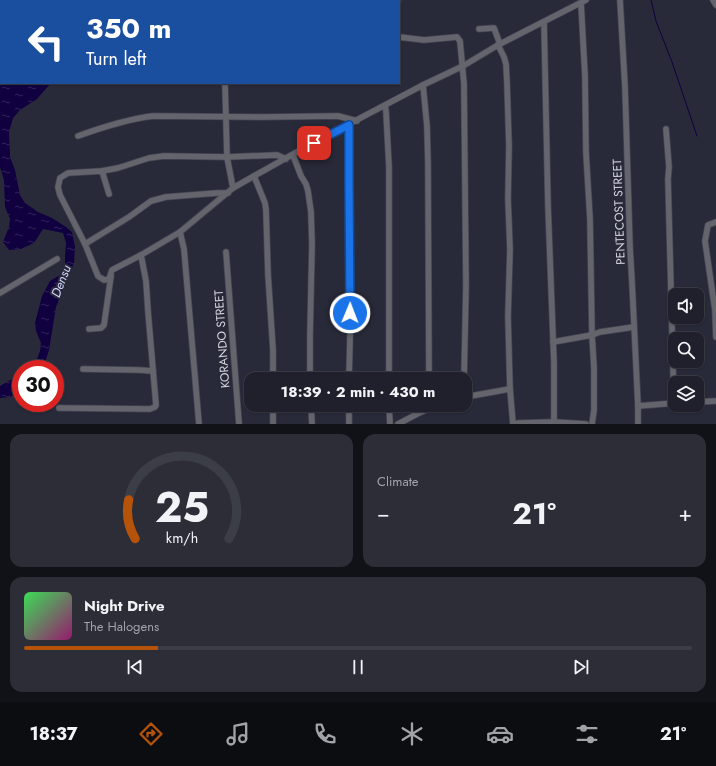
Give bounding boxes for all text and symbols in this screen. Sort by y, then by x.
text: 350 m [86,8,171,49]
icon: left [20,16,72,68]
text: Turn left [86,46,146,72]
pin [297,126,331,160]
icon: arrive [303,132,325,154]
street label: PENTECOST STREET [608,158,630,265]
water label: Densu [46,262,76,300]
map controls [668,288,704,412]
button: sound [668,288,704,324]
street label: KORANDO STREET [210,289,234,389]
position arrow [329,292,371,334]
button: search [668,332,704,368]
speed limit sign: 30 [12,360,64,412]
button: layers [668,376,704,412]
text: 18:39 · 2 min · 430 m [281,381,435,403]
text: Climate [377,472,418,491]
text: 25 [154,476,209,537]
text: 21° [512,492,556,535]
text: − [377,497,390,529]
text: + [678,497,692,529]
text: km/h [165,527,198,547]
text: Night Drive [84,595,165,617]
text: The Halogens [84,617,159,636]
icon: previous [124,656,146,678]
icon: pause [347,656,369,678]
icon: next [570,656,592,678]
icon: directions [137,720,165,748]
icon: music [224,720,252,748]
icon: phone [311,720,339,748]
icon: climate [398,720,426,748]
icon: car [486,720,514,748]
icon: filters [573,720,601,748]
text: 18:37 [30,721,78,747]
text: 21° [660,721,686,747]

